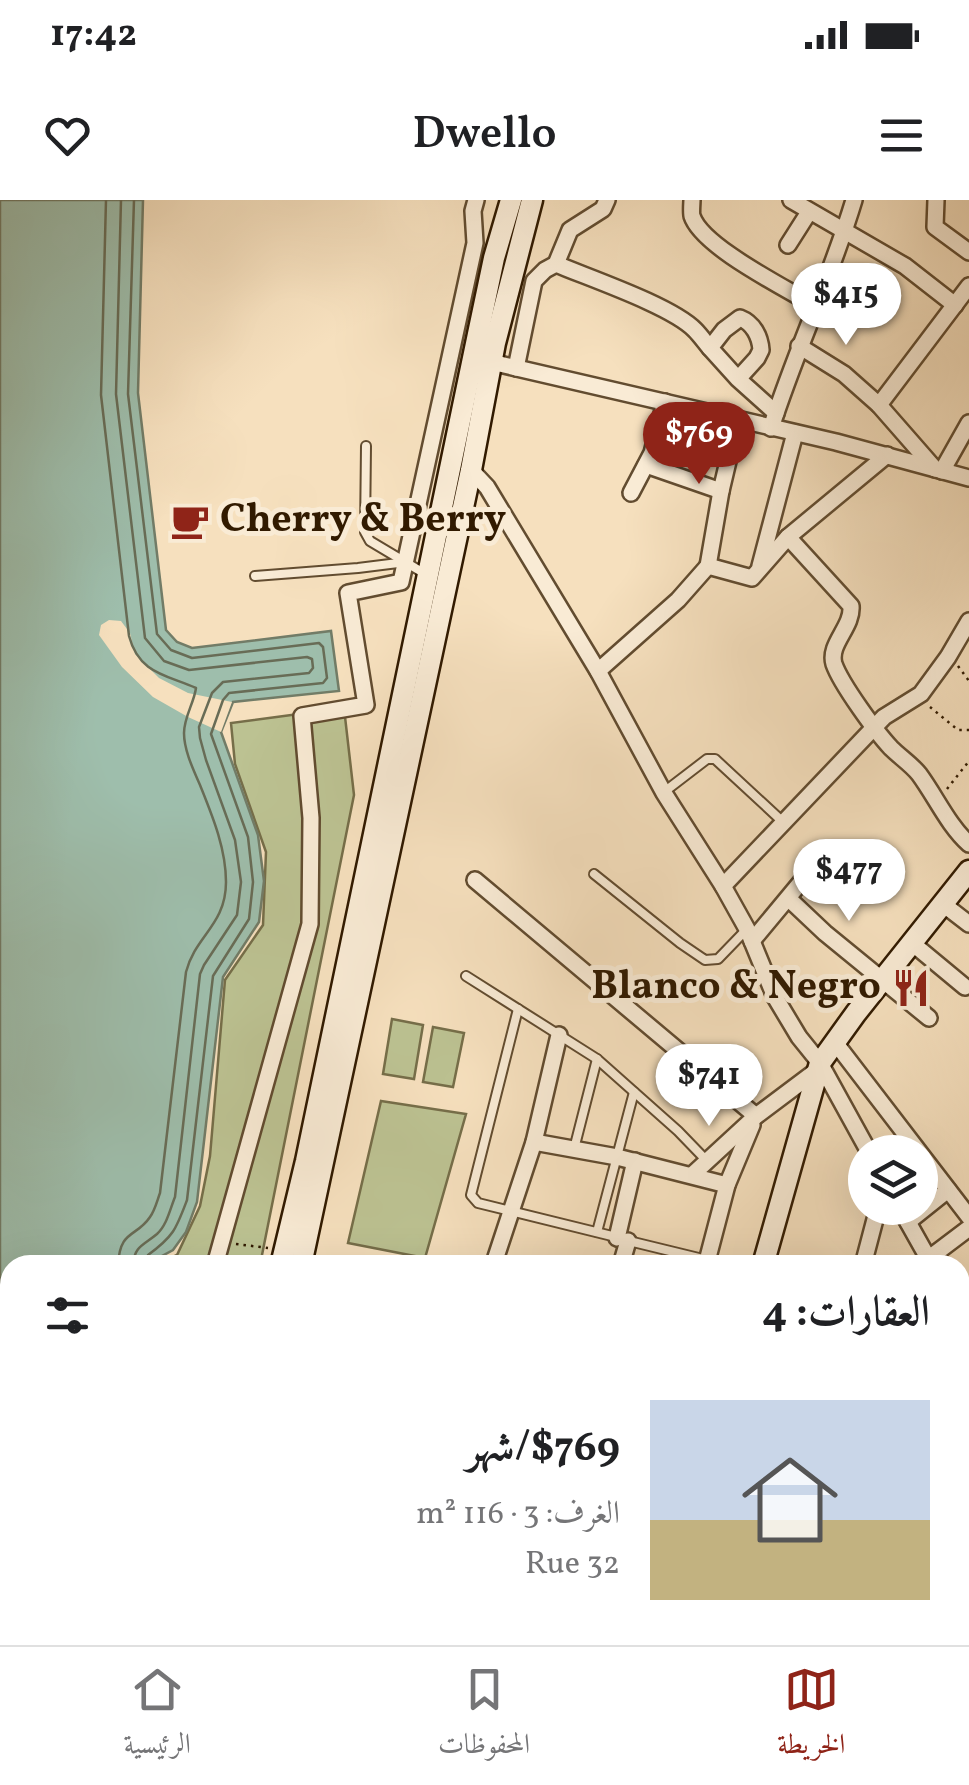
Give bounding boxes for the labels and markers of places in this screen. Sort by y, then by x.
pin: $415 [787,263,905,348]
pin: $769 [640,402,758,487]
place label: Cherry & Berry [220,493,506,549]
cafe icon: Cherry & Berry [169,500,211,542]
pin: $477 [790,839,908,924]
place label: Blanco & Negro [591,960,881,1016]
restaurant icon: Blanco & Negro [890,967,932,1009]
pin: $741 [650,1044,768,1129]

